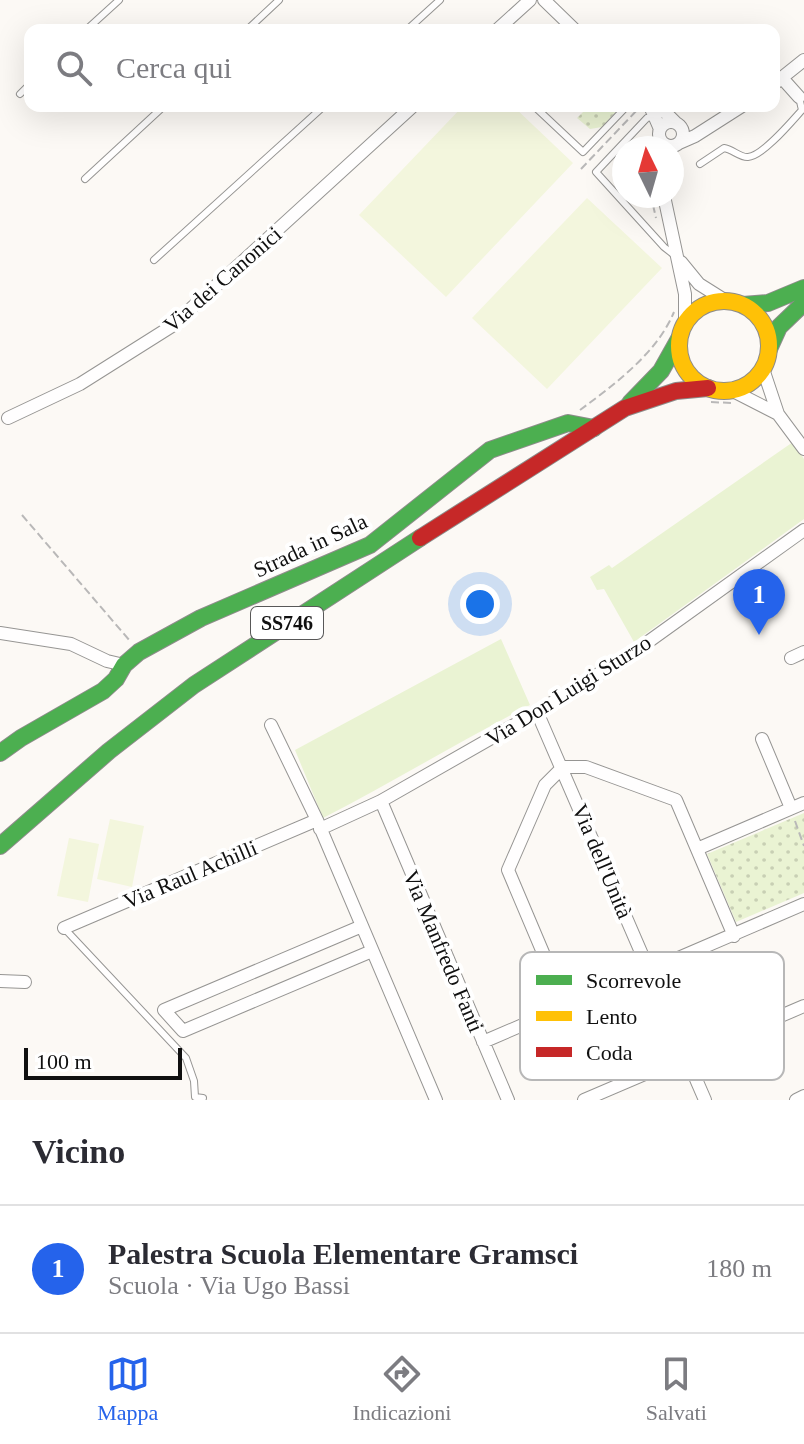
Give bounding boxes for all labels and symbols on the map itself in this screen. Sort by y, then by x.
north arrow [612,136,684,208]
street label: Via dei Canonici [158,221,286,337]
street label: Strada in Sala [250,508,371,583]
pin: 1 [733,569,785,635]
your location [460,584,500,624]
road number: SS746 [251,607,323,639]
street label: Via Don Luigi Sturzo [481,629,655,751]
street label: Via dell'Unità [567,800,638,922]
street label: Via Raul Achilli [120,835,261,914]
street label: Via Manfredo Fanti [398,866,489,1036]
legend [520,952,784,1080]
text: Scorrevole [586,968,681,993]
text: Lento [586,1004,637,1029]
text: Coda [586,1040,633,1065]
scale bar [24,1044,182,1080]

